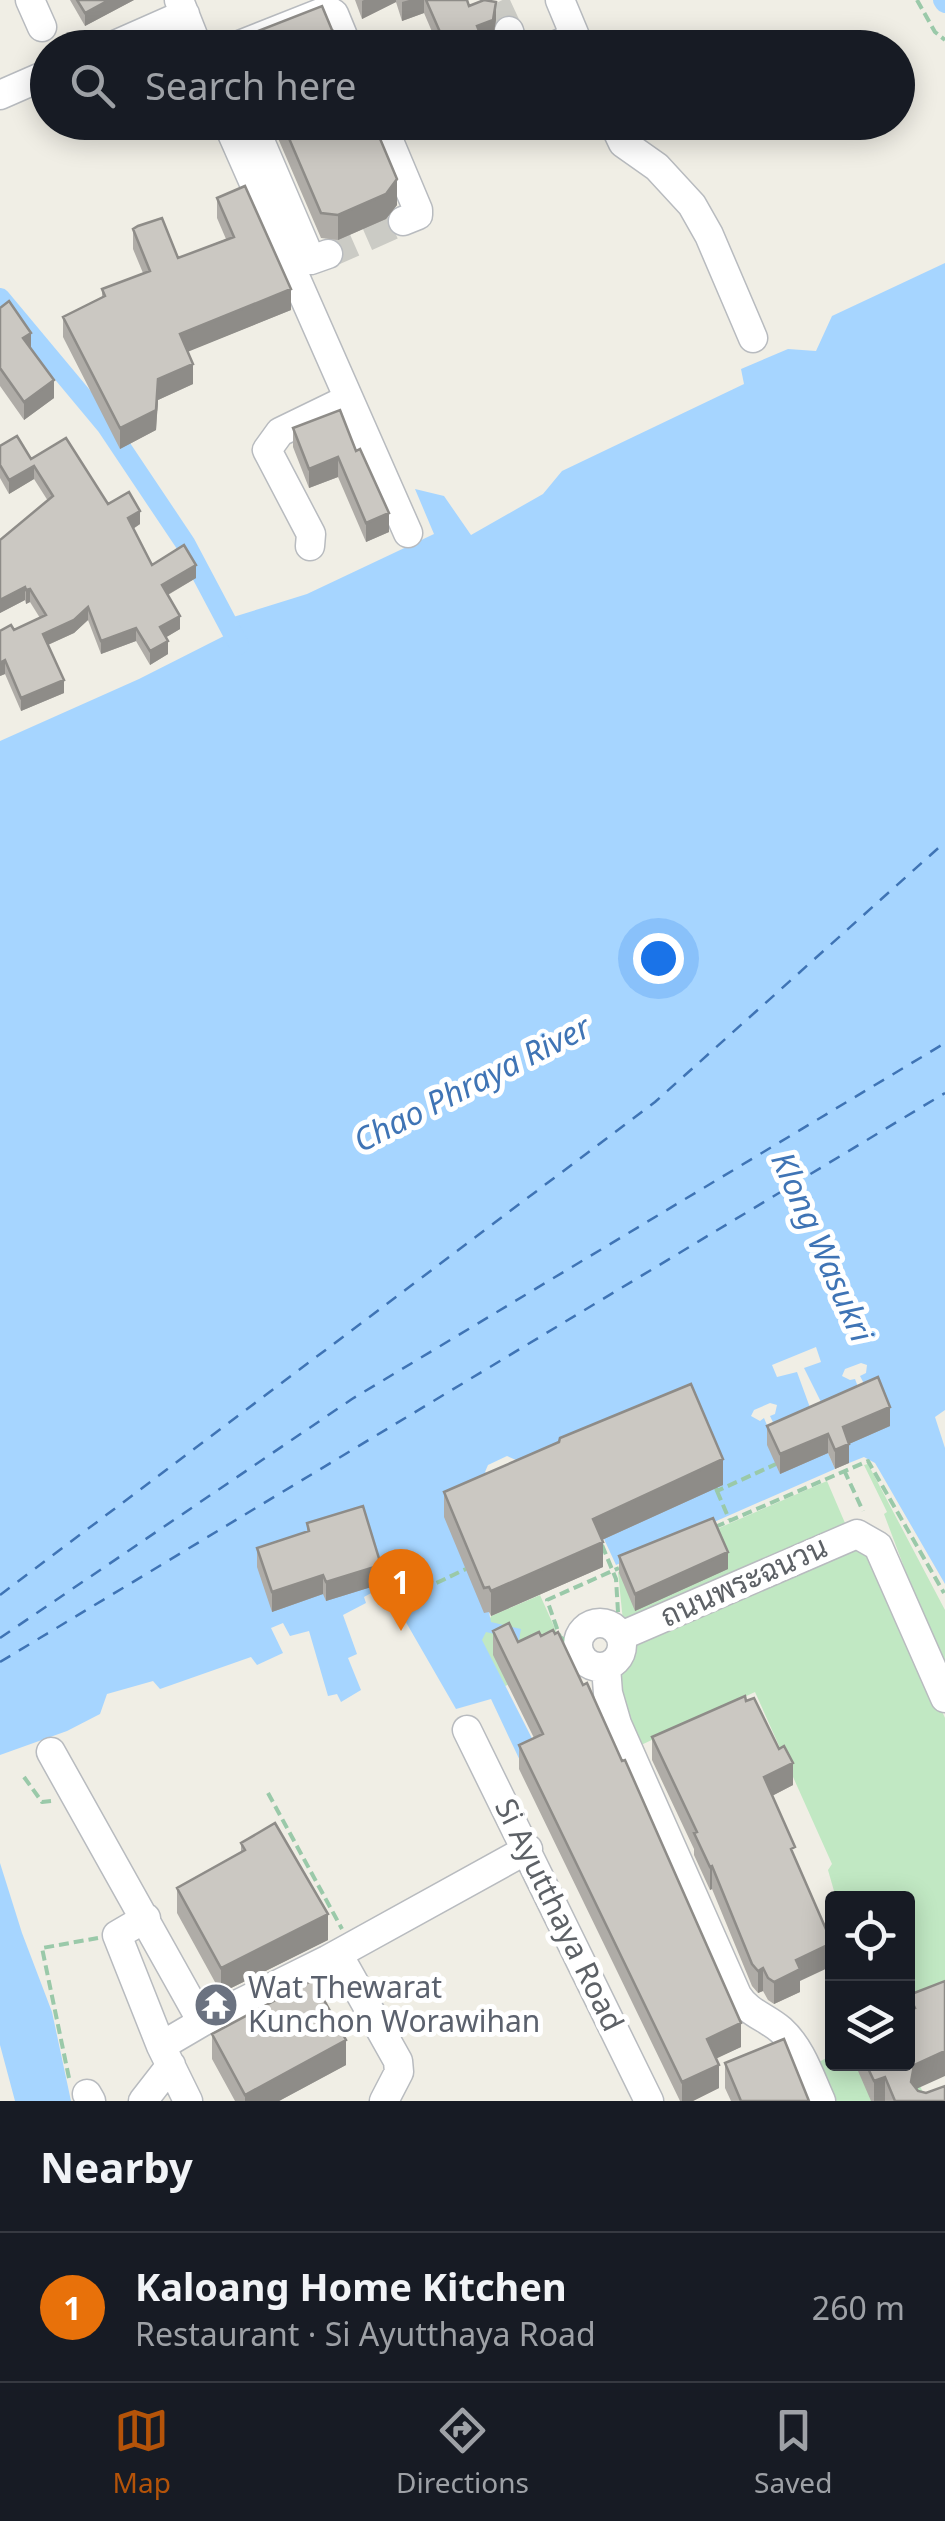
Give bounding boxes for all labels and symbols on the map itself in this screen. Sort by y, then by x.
your location [633,933,684,984]
water label: Chao Phraya River [346,1004,598,1161]
water label: Klong Wasukri [762,1145,885,1349]
street label: ถนนพระฉนวน [654,1526,833,1636]
pin: 1 [368,1548,434,1631]
street label: Si Ayutthaya Road [486,1791,634,2038]
place label: Wat Thewarat Kunchon Worawihan [248,1966,540,2041]
temple icon: Wat Thewarat Kunchon Worawihan [193,1982,239,2028]

